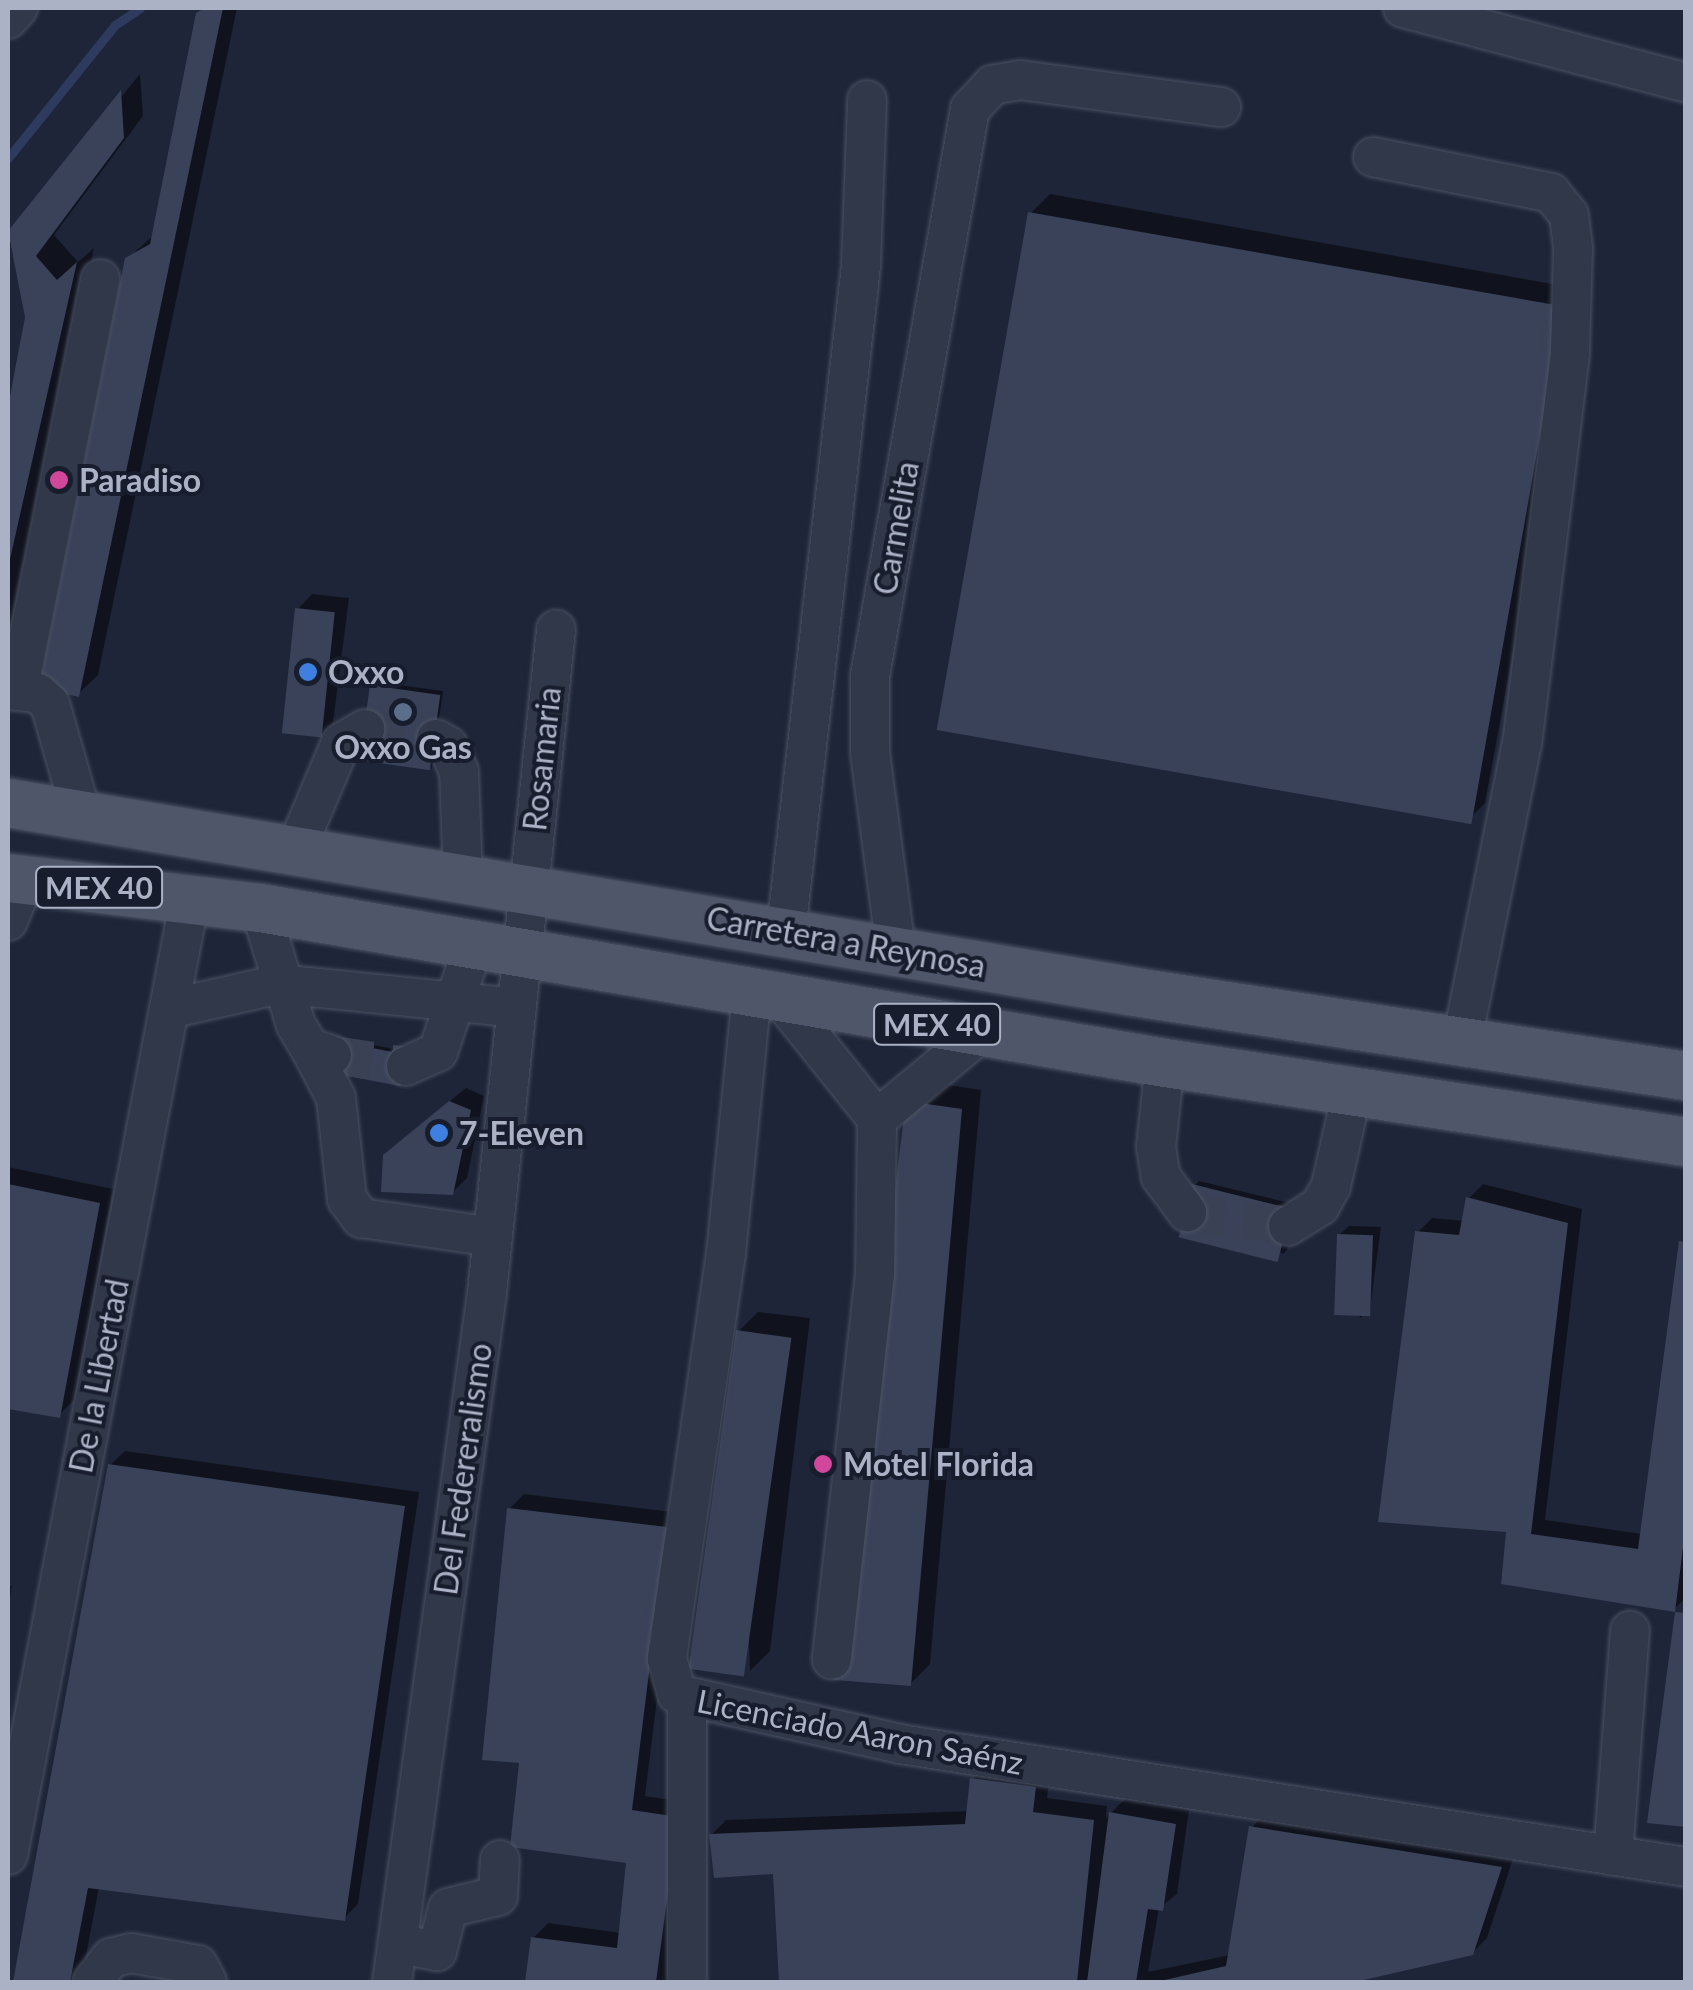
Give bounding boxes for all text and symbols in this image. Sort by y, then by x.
street label: Carmelita [865,458,927,598]
place label: Paradiso [79,461,201,499]
marker: Paradiso [48,469,70,491]
place label: Oxxo [328,653,404,691]
marker: Oxxo [297,661,319,683]
street label: Rosamaria [515,685,569,833]
marker: Oxxo Gas [392,701,414,723]
place label: Oxxo Gas [334,728,472,766]
road number: MEX 40 [34,862,164,912]
street label: Carretera a Reynosa [704,899,988,985]
road number: MEX 40 [872,999,1002,1049]
place label: 7-Eleven [459,1114,584,1152]
marker: 7-Eleven [428,1122,450,1144]
street label: De la Libertad [61,1276,137,1476]
street label: Del Federeralismo [426,1341,500,1597]
place label: Motel Florida [843,1445,1034,1483]
marker: Motel Florida [812,1453,834,1475]
street label: Licenciado Aaron Saénz [693,1681,1027,1783]

